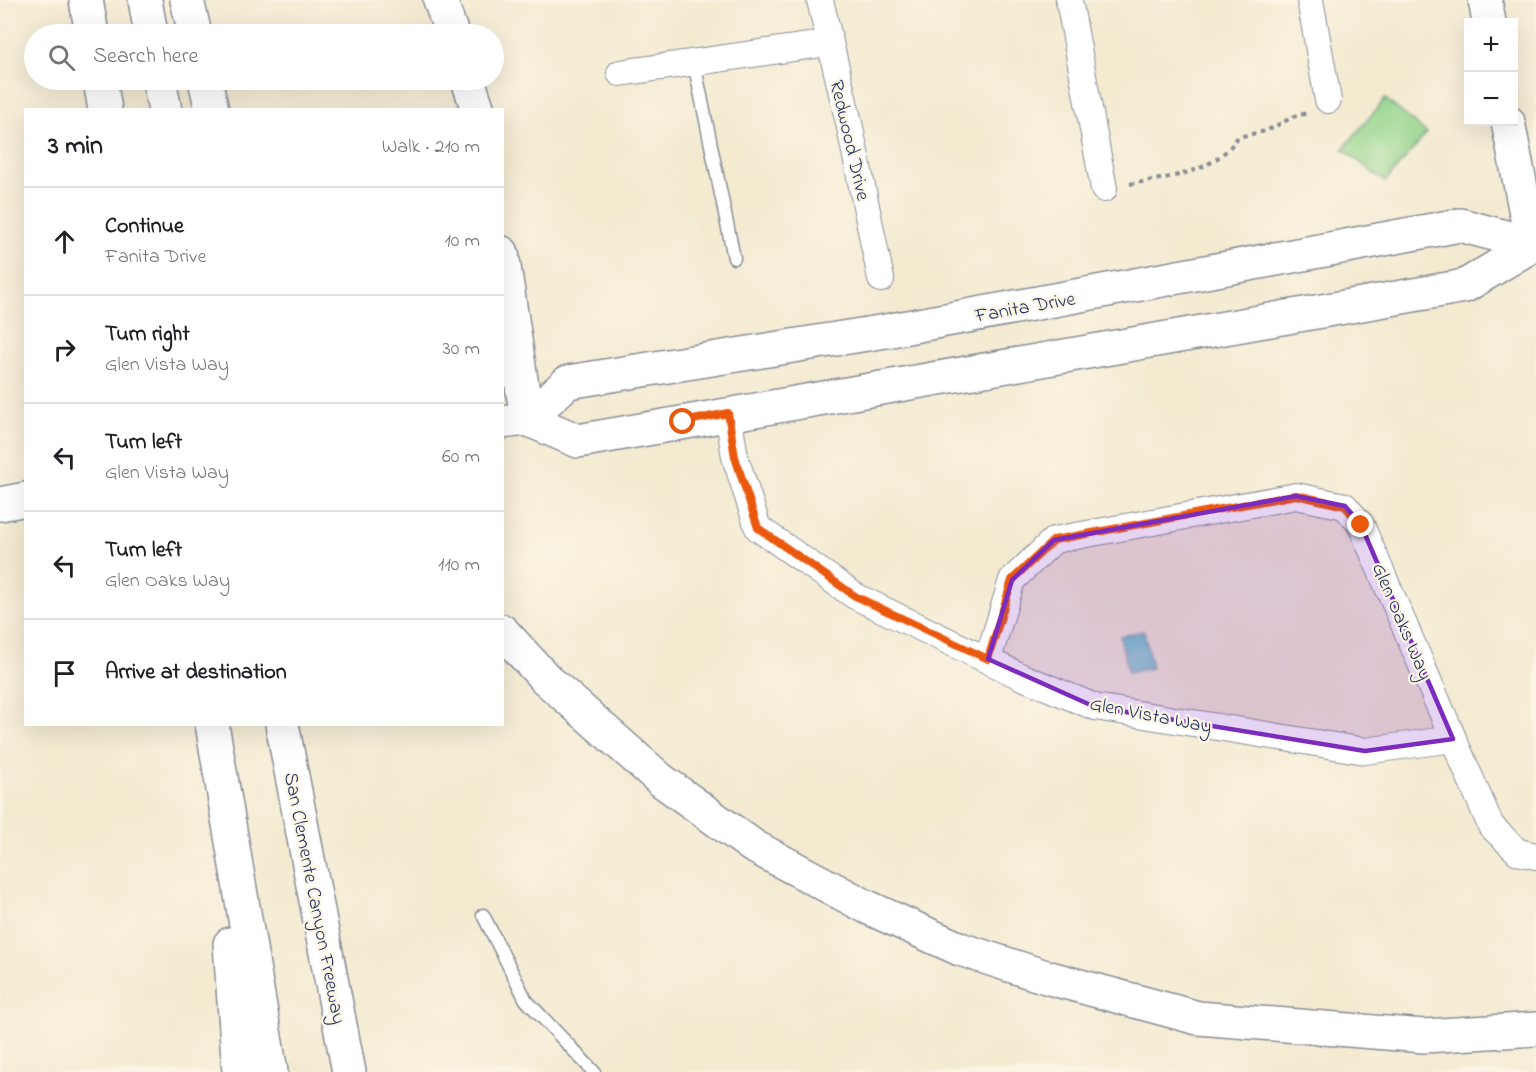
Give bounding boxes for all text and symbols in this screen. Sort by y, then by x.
map controls [1464,18,1518,126]
button: + [1464,18,1518,72]
search box [24,24,504,90]
icon: search [45,41,78,74]
text: Search here [93,41,198,73]
button: − [1464,72,1518,126]
street label: Redwood Drive [821,77,877,204]
text: 3 min [48,128,103,166]
text: Walk · 210 m [382,133,480,162]
text: Continue [105,211,184,243]
icon: ahead [48,225,81,258]
text: 10 m [444,227,480,256]
text: Fanita Drive [105,243,207,272]
street label: Fanita Drive [972,285,1078,332]
text: Turn right [105,319,190,351]
icon: right [48,333,81,366]
text: 30 m [443,335,480,364]
text: Glen Vista Way [105,351,229,380]
route start [669,408,695,434]
text: Turn left [105,427,182,459]
icon: left [48,441,81,474]
text: 60 m [442,443,480,472]
text: Glen Vista Way [105,459,229,488]
route end [1347,511,1373,537]
text: Turn left [105,535,182,567]
icon: left [48,549,81,582]
text: 110 m [438,551,480,580]
street label: Glen Oaks Way [1363,559,1438,685]
text: Glen Oaks Way [105,567,230,596]
icon: arrive [48,657,81,690]
text: Arrive at destination [105,657,287,689]
street label: Glen Vista Way [1087,690,1214,743]
street label: San Clemente Canyon Freeway [275,770,352,1027]

